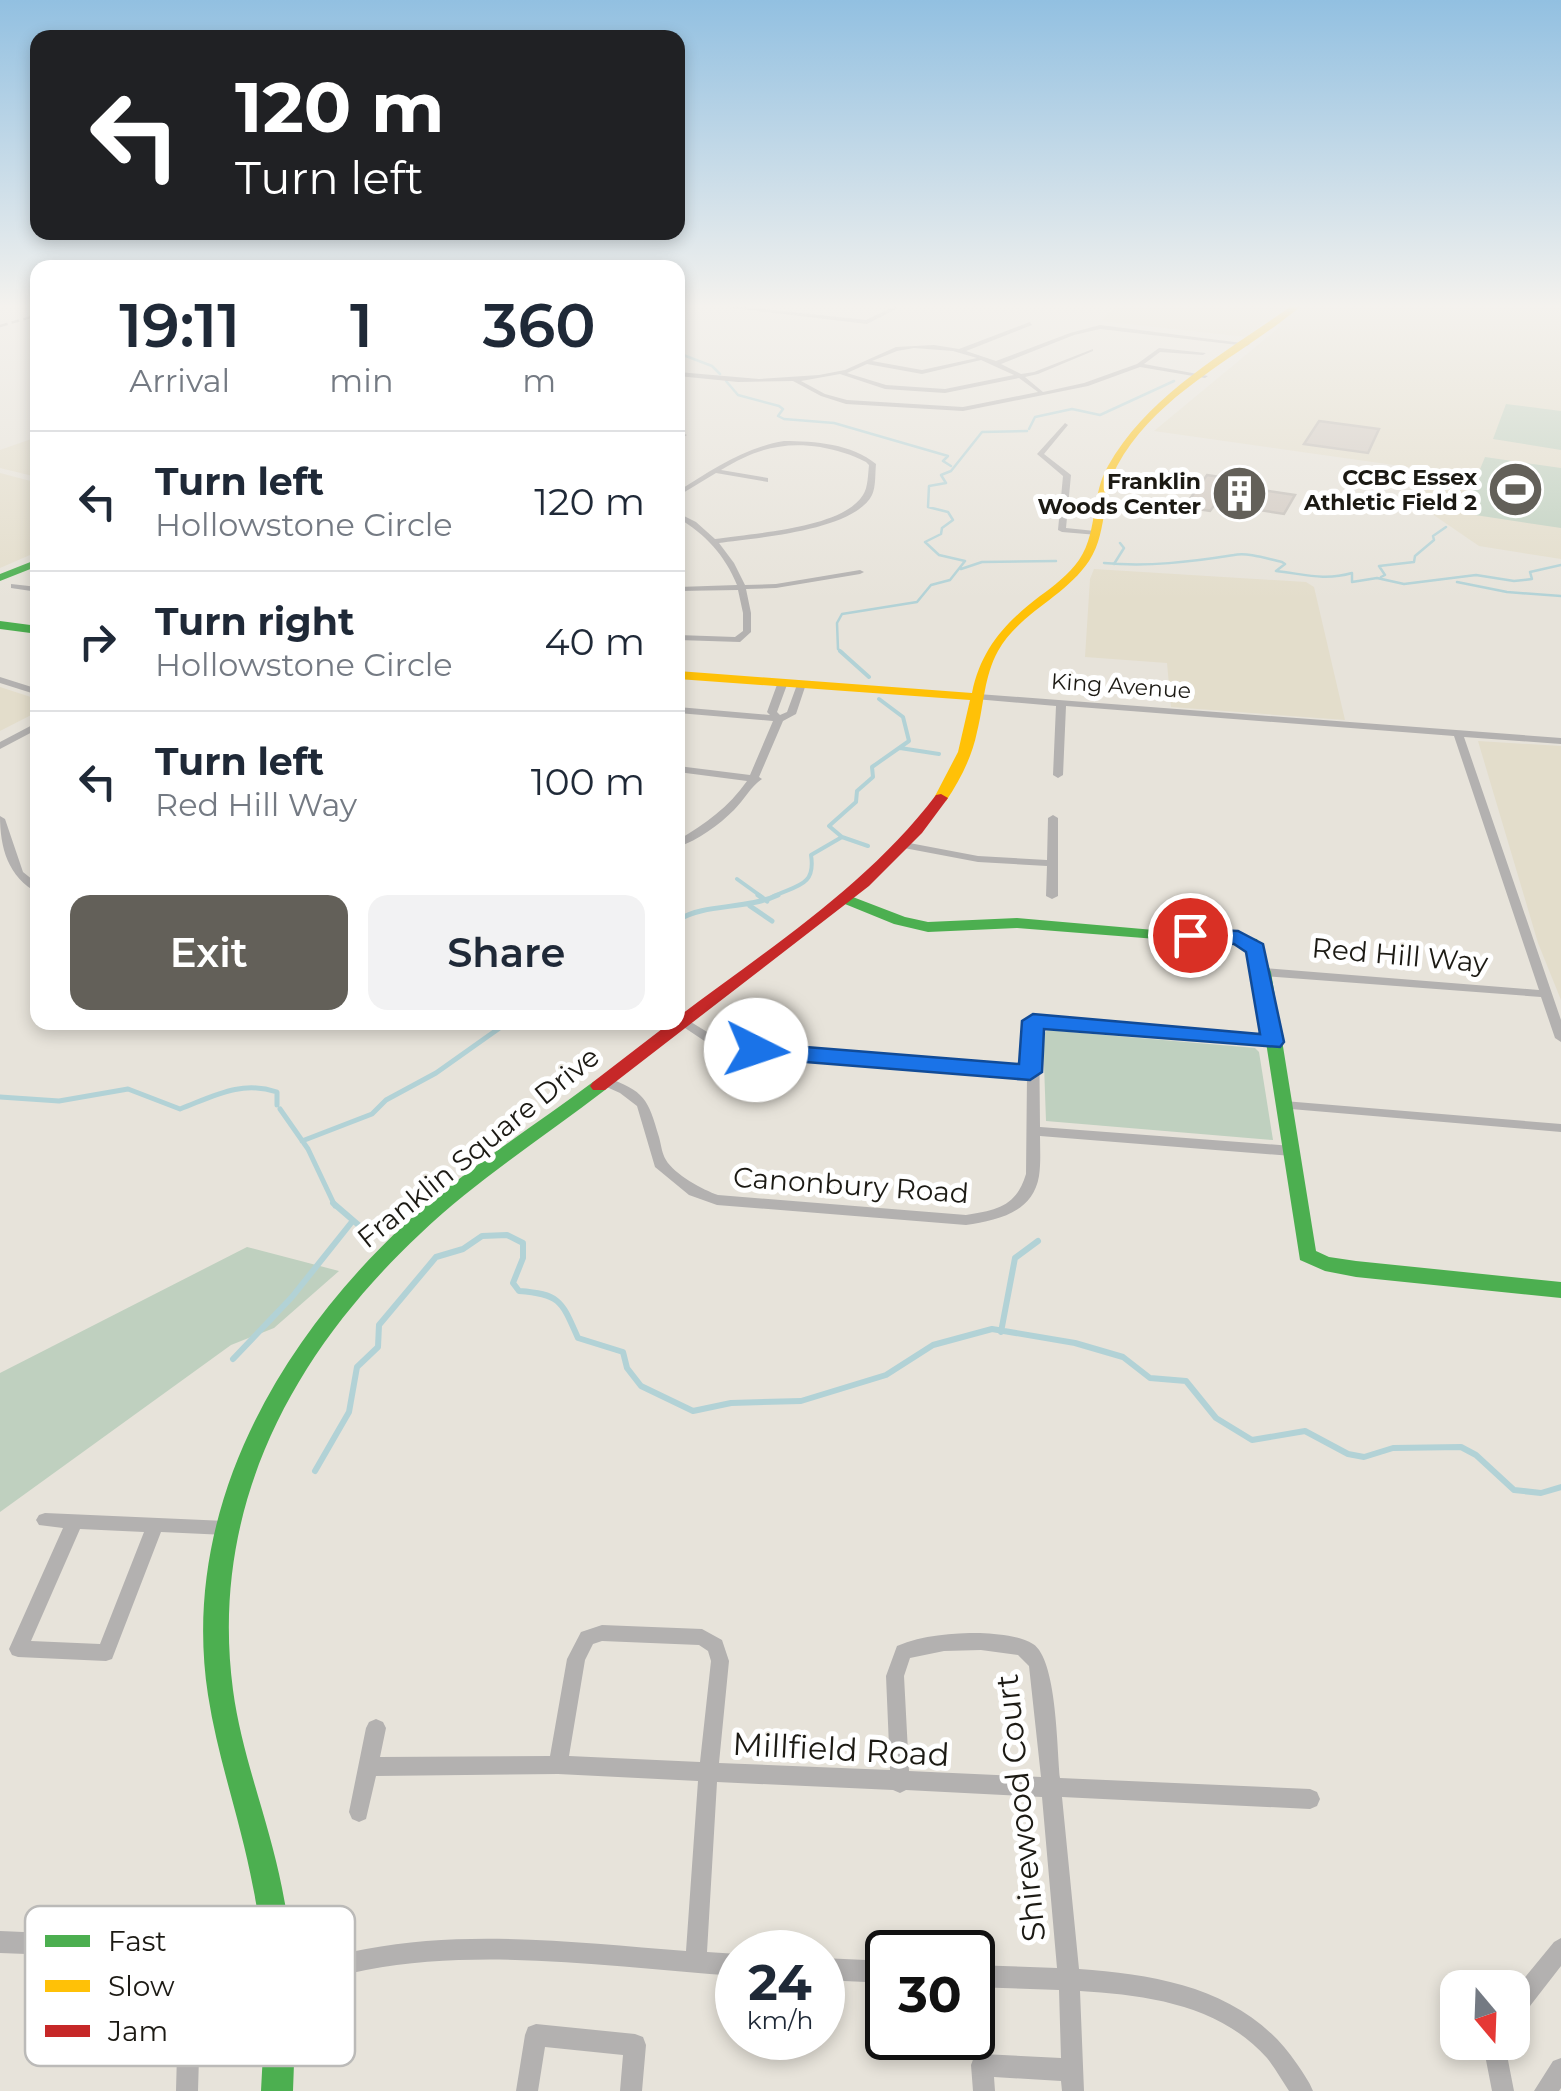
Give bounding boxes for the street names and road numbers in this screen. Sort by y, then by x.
street label: King Avenue [1050,668,1192,704]
street label: Red Hill Way [1310,930,1490,980]
street label: Franklin Square Drive [350,1039,606,1255]
street label: Canonbury Road [732,1160,970,1210]
street label: Shirewood Court [987,1672,1053,1944]
street label: Millfield Road [731,1724,951,1774]

